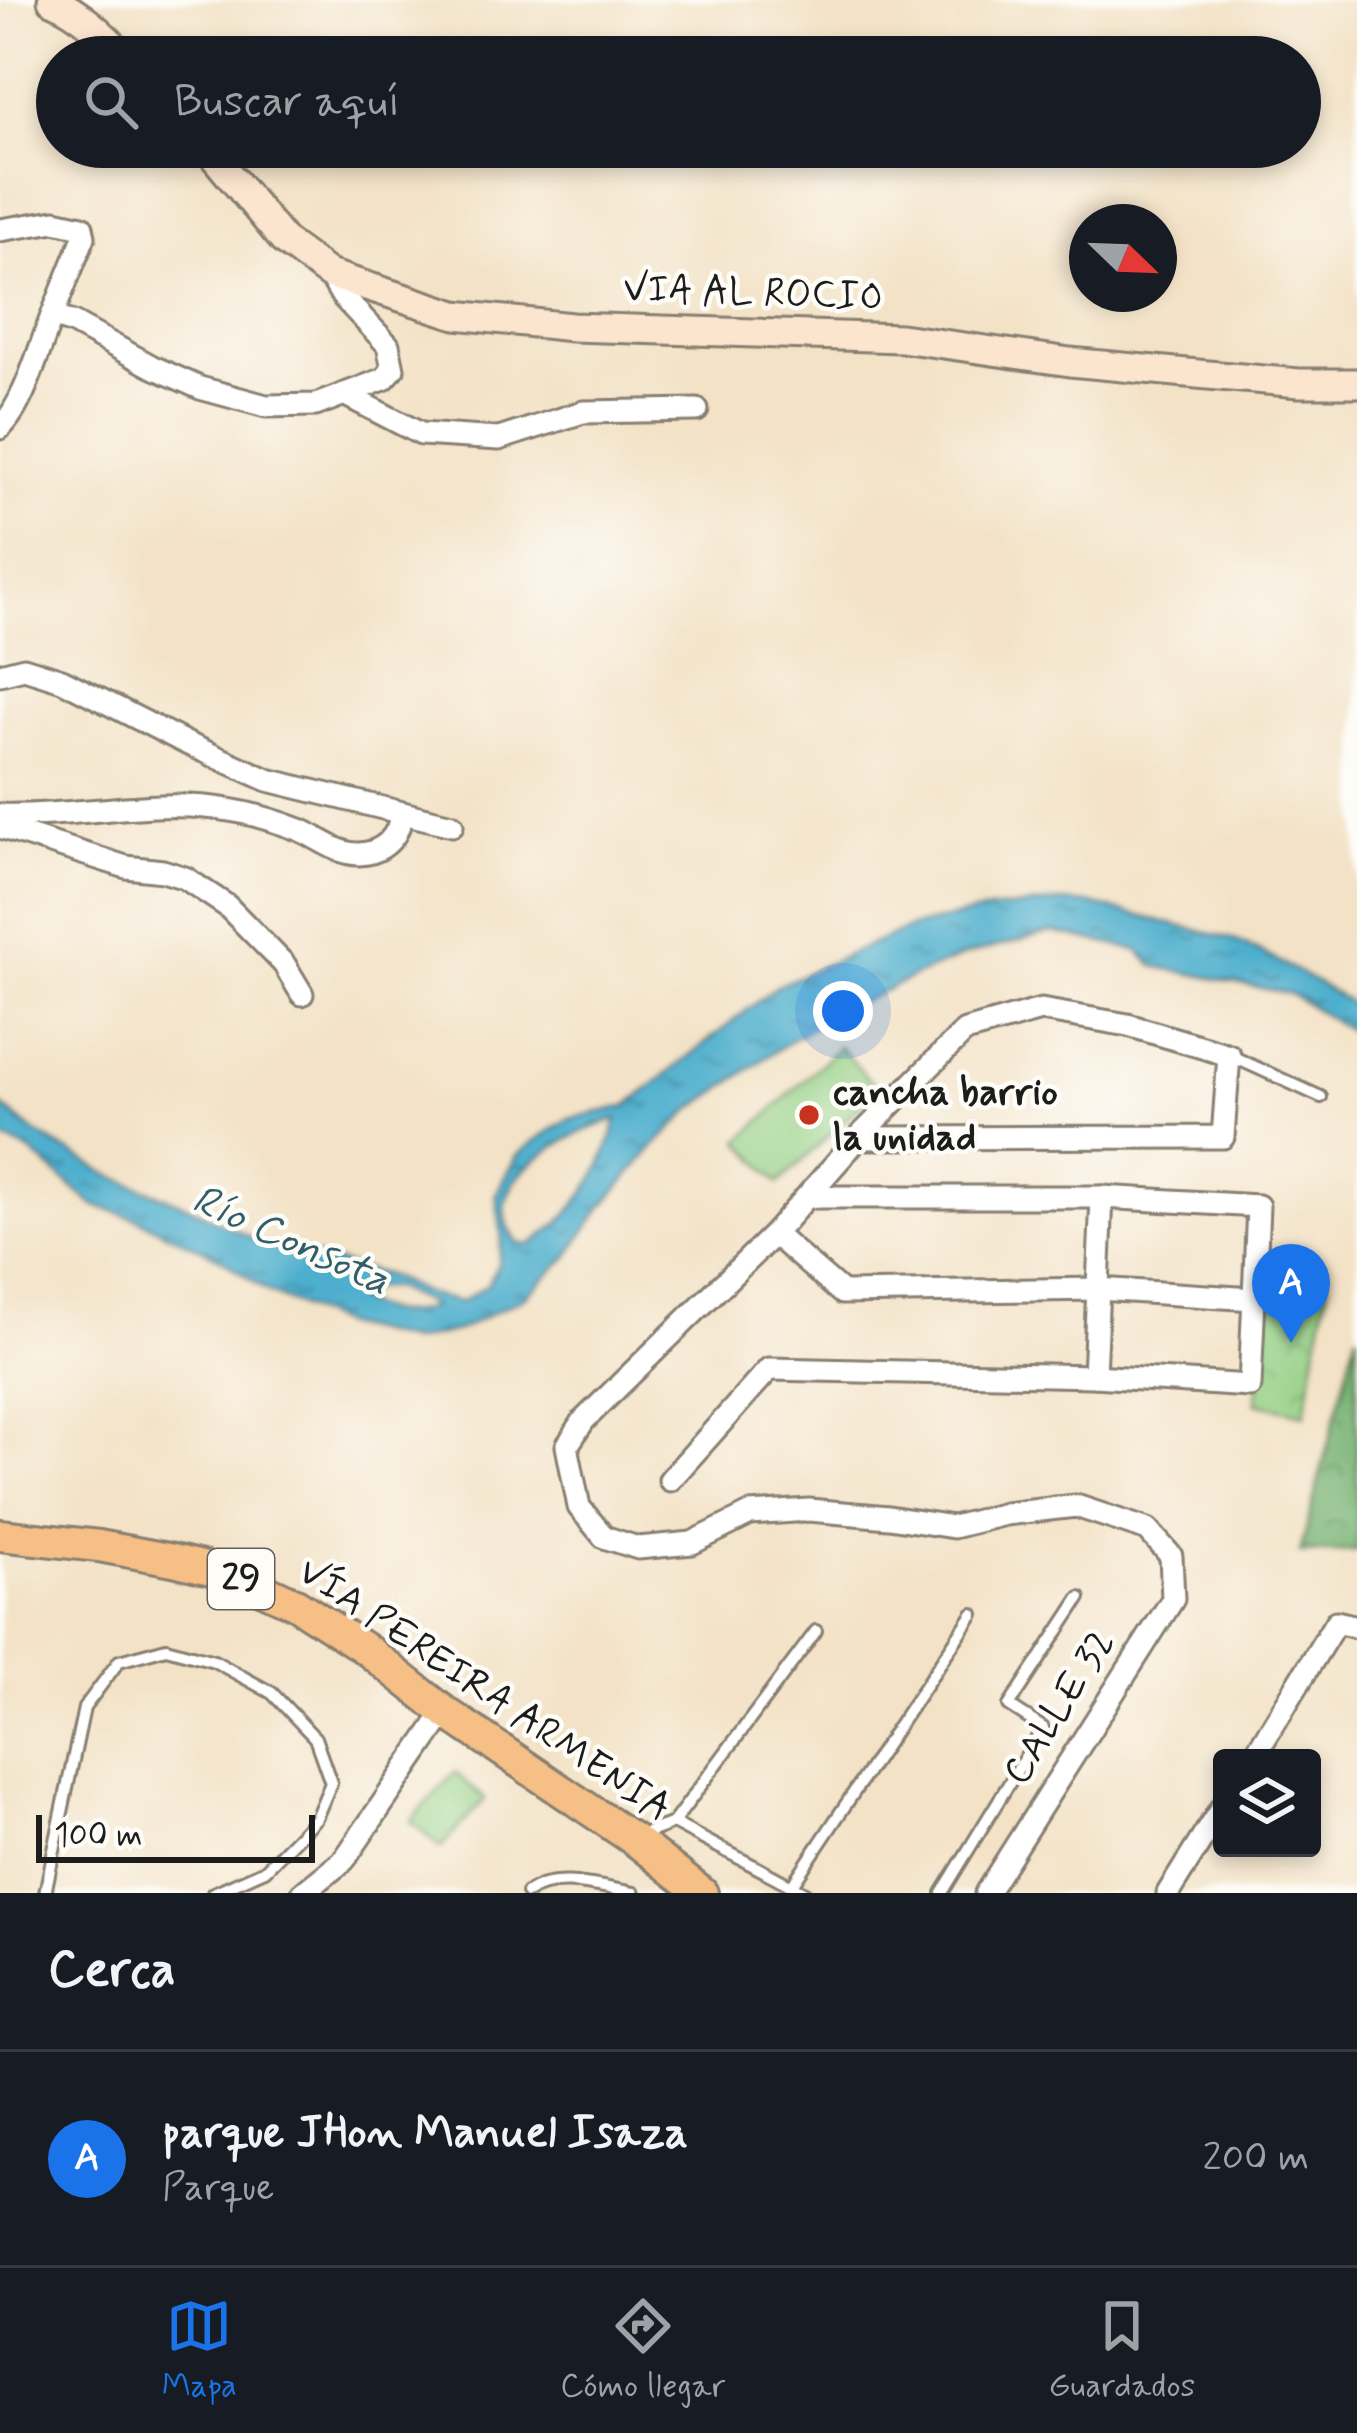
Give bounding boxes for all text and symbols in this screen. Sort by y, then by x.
search box [36,36,1321,168]
icon: search [78,69,144,135]
text: Buscar aquí [174,73,400,132]
north arrow [1069,204,1177,312]
street label: VIA AL ROCIO [622,264,884,324]
your location [813,981,873,1041]
place label: cancha barrio la unidad [833,1068,1058,1164]
marker: cancha barrio la unidad [796,1102,822,1128]
water label: Río Consota [183,1173,399,1309]
pin: A [1252,1244,1330,1343]
street label: VÍA PEREIRA ARMENIA [287,1547,681,1835]
road number: 29 [208,1549,274,1609]
street label: CALLE 32 [992,1621,1128,1795]
map controls [1213,1749,1321,1857]
button: layers [1213,1749,1321,1857]
scale bar [36,1809,315,1862]
text: 100 m [54,1814,143,1858]
text: Cerca [48,1938,176,2004]
text: parque JHon Manuel Isaza [162,2104,688,2163]
text: A [74,2133,100,2184]
text: 200 m [1203,2133,1309,2184]
text: Parque [162,2163,274,2214]
tab: Mapa [162,2293,237,2409]
tab: Cómo llegar [560,2293,725,2409]
tab: Guardados [1049,2293,1195,2409]

